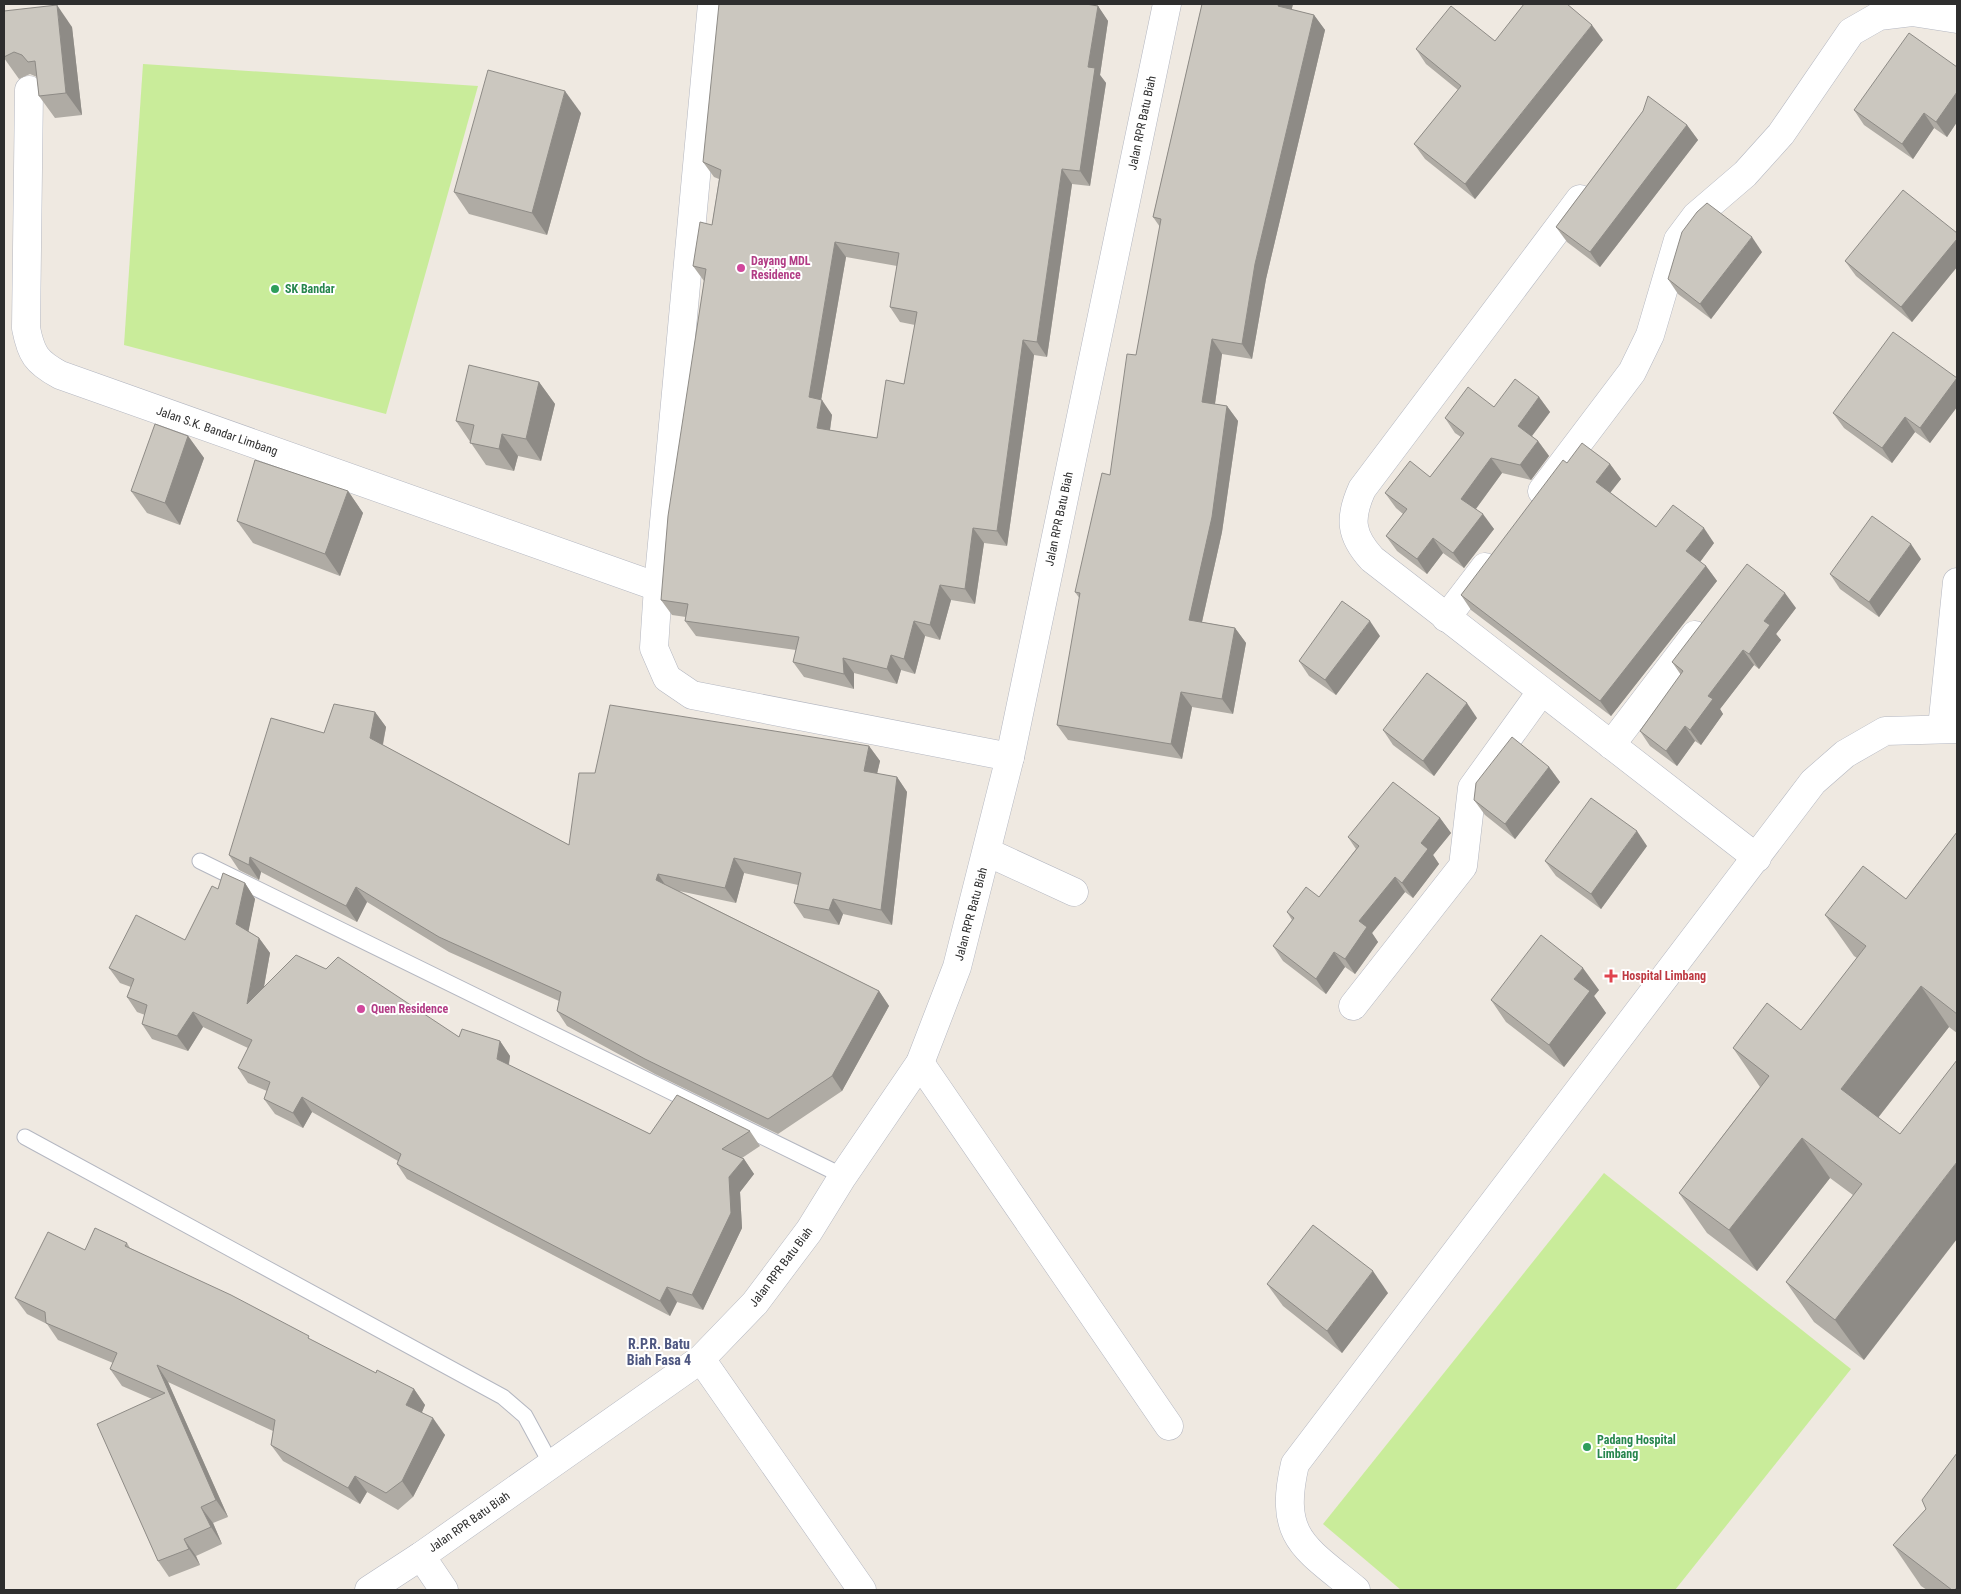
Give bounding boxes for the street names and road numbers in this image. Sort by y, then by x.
street label: Jalan RPR Batu Biah [1125,74,1159,171]
street label: Jalan S.K. Bandar Limbang [154,404,280,458]
street label: Jalan RPR Batu Biah [1042,470,1076,567]
street label: Jalan RPR Batu Biah [952,866,990,962]
street label: Jalan RPR Batu Biah [747,1224,816,1310]
street label: Jalan RPR Batu Biah [426,1489,513,1555]

